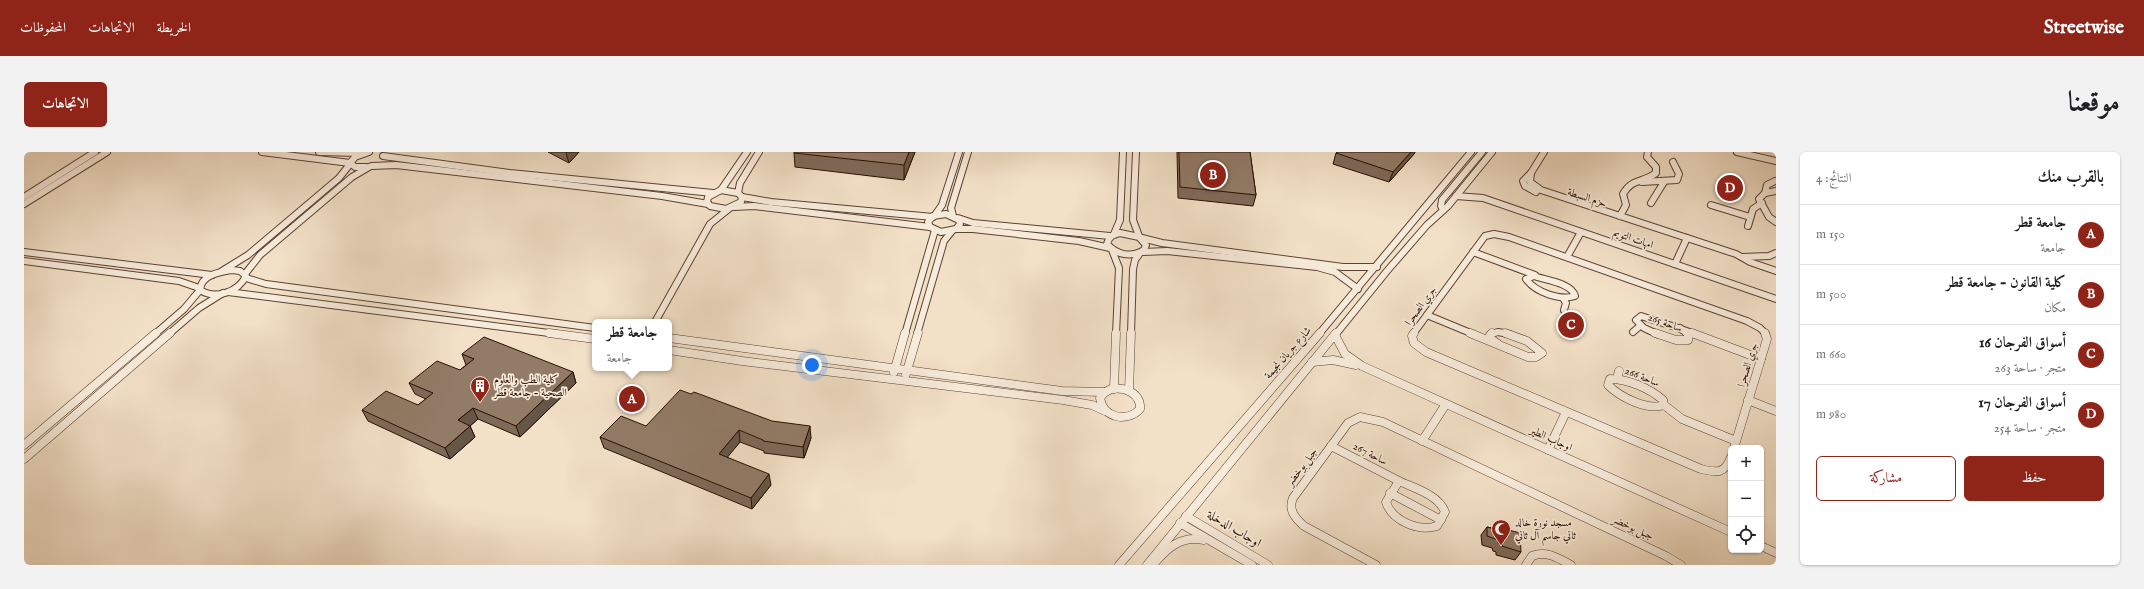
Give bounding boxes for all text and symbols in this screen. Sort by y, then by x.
text: Streetwise [2044,16,2124,40]
text: المحفوظات [20,19,66,37]
text: الاتجاهات [88,19,135,37]
text: الخريطة [157,19,191,37]
button: الاتجاهات [24,82,107,127]
text: موقعنا [2068,86,2120,121]
pin: B [1200,160,1226,190]
text: بالقرب منك [2037,167,2104,188]
text: النتائج: 4 [1816,170,1851,187]
pin: D [1717,173,1743,203]
street label: حزم السبطة [1565,185,1608,213]
text: جامعة قطر [2015,213,2066,232]
street label: امهات التويم [1610,226,1655,254]
text: 150 m [1816,226,1845,243]
text: A [2087,226,2095,243]
text: جامعة [2040,240,2066,257]
text: كلية القانون - جامعة قطر [1946,273,2066,292]
street label: جري الصحرا [1402,283,1441,329]
text: 500 m [1816,286,1846,303]
text: B [2087,286,2095,303]
text: مكان [2044,300,2066,317]
pin: C [1558,310,1584,340]
street label: ساحة 265 [1646,310,1684,336]
popup [592,319,672,371]
text: جامعة قطر [607,323,657,342]
street label: شارع جريان نجيمة [1261,324,1316,383]
text: أسواق الفرجان 16 [1979,333,2066,352]
street label: جري الصحرا [1735,341,1762,389]
text: 660 m [1816,346,1846,363]
text: C [2086,346,2096,363]
text: جامعة [607,350,632,367]
your location [802,355,822,375]
text: متجر · ساحة 263 [1994,360,2066,377]
street label: ساحة 266 [1622,364,1662,390]
place label: كلية الطب والعلوم الصحية - جامعة قطر [493,373,567,400]
building icon: كلية الطب والعلوم الصحية - جامعة قطر [469,375,491,403]
pin: A [619,384,645,414]
text: أسواق الفرجان 17 [1978,393,2066,412]
text: 980 m [1816,406,1846,423]
text: D [2086,406,2096,423]
text: متجر · ساحة 254 [1994,420,2066,437]
street label: اوجاب الطير [1527,423,1574,455]
street label: ساحة 267 [1350,439,1390,469]
street label: جبل بوخضر [1283,445,1322,490]
map controls [1728,445,1764,553]
button: + [1728,445,1764,481]
button: مشاركة [1816,456,1956,501]
button: حفظ [1964,456,2104,501]
button: − [1728,481,1764,517]
street label: اوجاب الدخلة [1203,506,1264,552]
street label: جبل بوخضر [1609,512,1656,545]
place label: مسجد نورة خالد ثاني جاسم آل ثاني [1515,516,1577,546]
button: locate [1728,517,1764,553]
mosque icon: مسجد نورة خالد ثاني جاسم آل ثاني [1490,518,1512,546]

